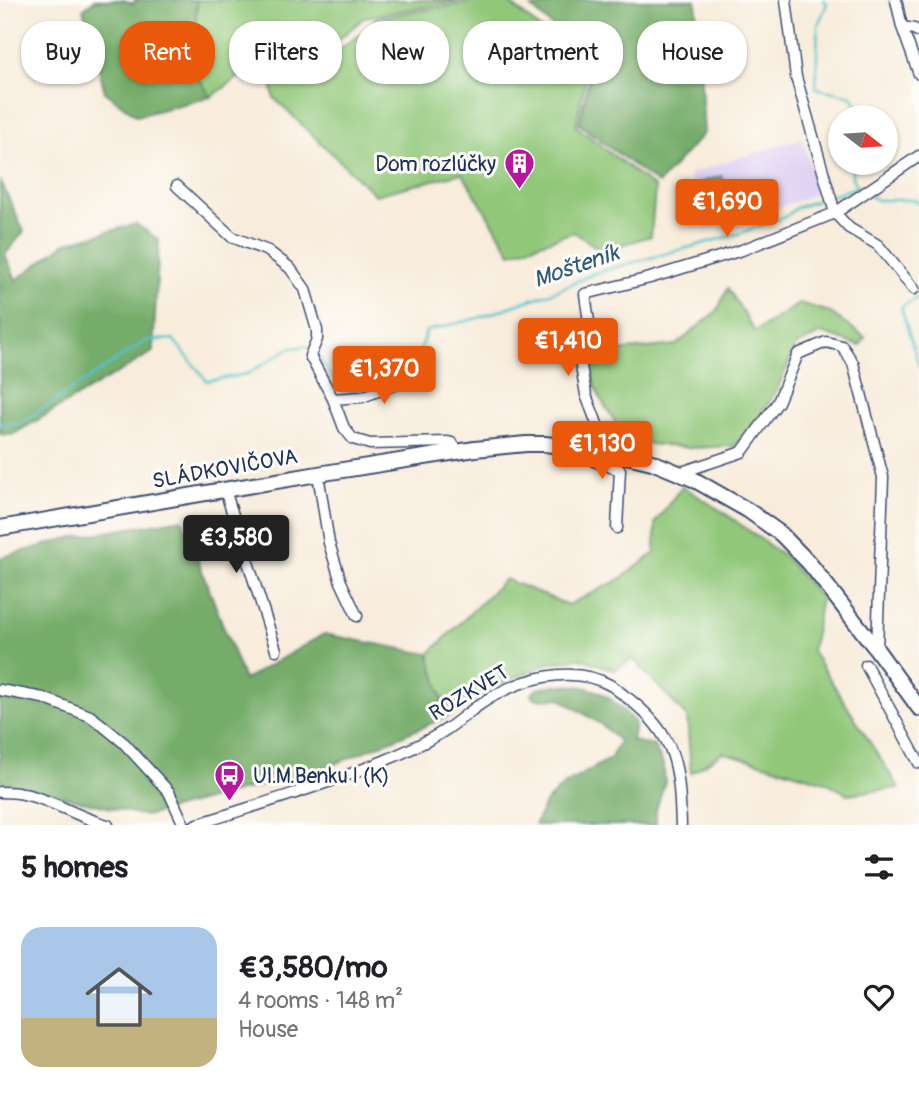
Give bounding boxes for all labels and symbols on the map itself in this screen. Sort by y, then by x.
north arrow [828,105,898,175]
building icon: Dom rozlúčky [502,147,536,191]
place label: Dom rozlúčky [375,151,496,178]
pin: €1,690 [670,180,784,239]
water label: Mošteník [529,237,625,294]
pin: €1,410 [511,318,625,378]
pin: €1,370 [327,346,441,406]
pin: €1,130 [545,421,659,481]
street label: SLÁDKOVIČOVA [150,442,300,495]
pin: €3,580 [179,516,293,575]
street label: ROZKVET [424,659,514,727]
bus stop icon: Ul.M.Benku I (K) [213,759,247,803]
place label: Ul.M.Benku I (K) [253,763,390,790]

